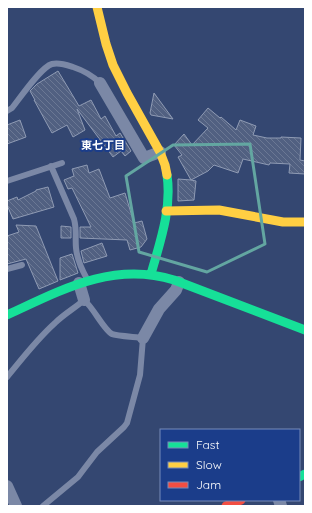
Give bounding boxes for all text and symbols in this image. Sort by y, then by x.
district label: 東七丁目 [81,138,125,152]
legend [160,429,300,501]
text: Fast [196,437,220,452]
text: Slow [196,457,222,472]
text: Jam [196,477,221,492]

